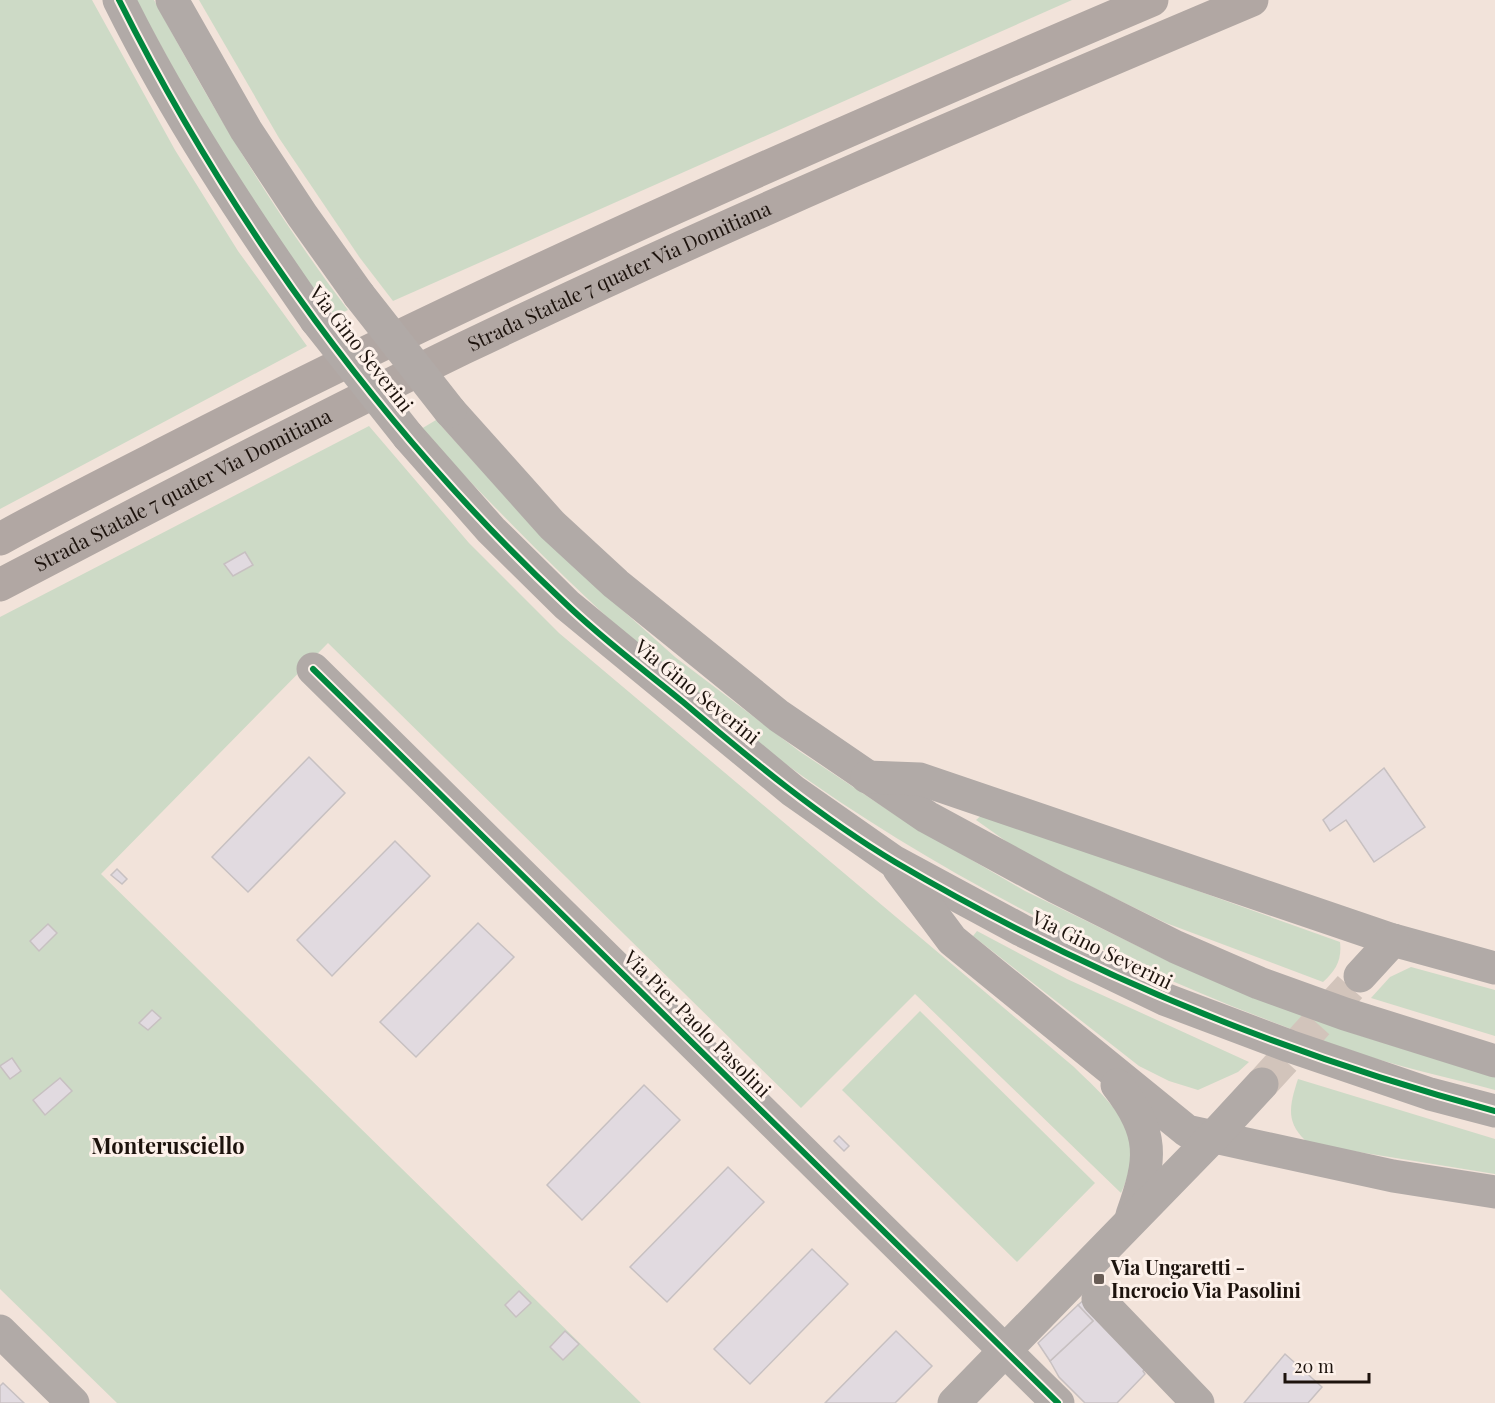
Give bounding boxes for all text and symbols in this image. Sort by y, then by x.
street label: Strada Statale 7 quater Via Domitiana [462,194,775,356]
street label: Via Gino Severini [304,278,420,417]
street label: Strada Statale 7 quater Via Domitiana [29,401,335,577]
street label: Via Gino Severini [629,631,766,750]
street label: Via Gino Severini [1027,902,1178,994]
street label: Via Pier Paolo Pasolini [618,943,778,1103]
district label: Monterusciello [91,1130,245,1160]
place label: Via Ungaretti - Incrocio Via Pasolini [1110,1253,1301,1303]
marker: Via Ungaretti - Incrocio Via Pasolini [1092,1272,1106,1286]
scale bar [1285,1346,1369,1384]
text: 20 m [1294,1354,1334,1378]

